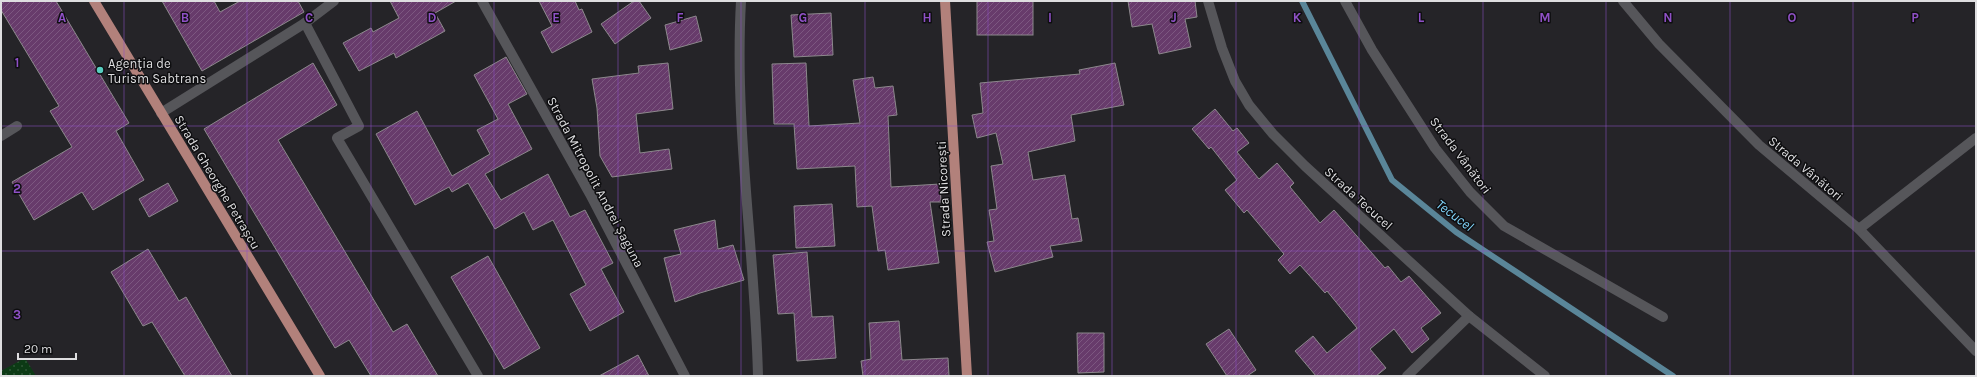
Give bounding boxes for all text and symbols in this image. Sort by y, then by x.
text: A [58,10,66,25]
text: B [181,10,189,25]
text: C [305,10,313,25]
text: D [428,10,437,25]
text: E [552,10,560,25]
text: F [676,10,684,25]
text: G [799,10,807,25]
text: H [922,10,932,25]
text: I [1048,10,1052,25]
text: J [1171,10,1177,25]
text: K [1293,10,1302,25]
text: L [1418,10,1425,25]
text: M [1539,10,1551,25]
text: N [1663,10,1673,25]
text: O [1788,10,1797,25]
text: P [1911,10,1919,25]
text: 1 [15,55,19,70]
place label: Agenția de Turism Sabtrans [108,56,206,86]
marker: Agenția de Turism Sabtrans [95,65,105,75]
street label: Strada Mitropolit Andrei Șaguna [544,94,647,270]
street label: Strada Gheorghe Petrașcu [171,112,264,252]
street label: Strada Vânători [1427,114,1494,197]
street label: Strada Vânători [1766,133,1846,204]
street label: Strada Nicorești [933,141,954,237]
street label: Strada Tecucel [1322,164,1396,233]
text: 2 [13,181,21,196]
water label: Tecucel [1433,196,1477,235]
text: 3 [13,307,21,322]
scale bar [18,335,76,361]
text: 20 m [24,342,52,356]

